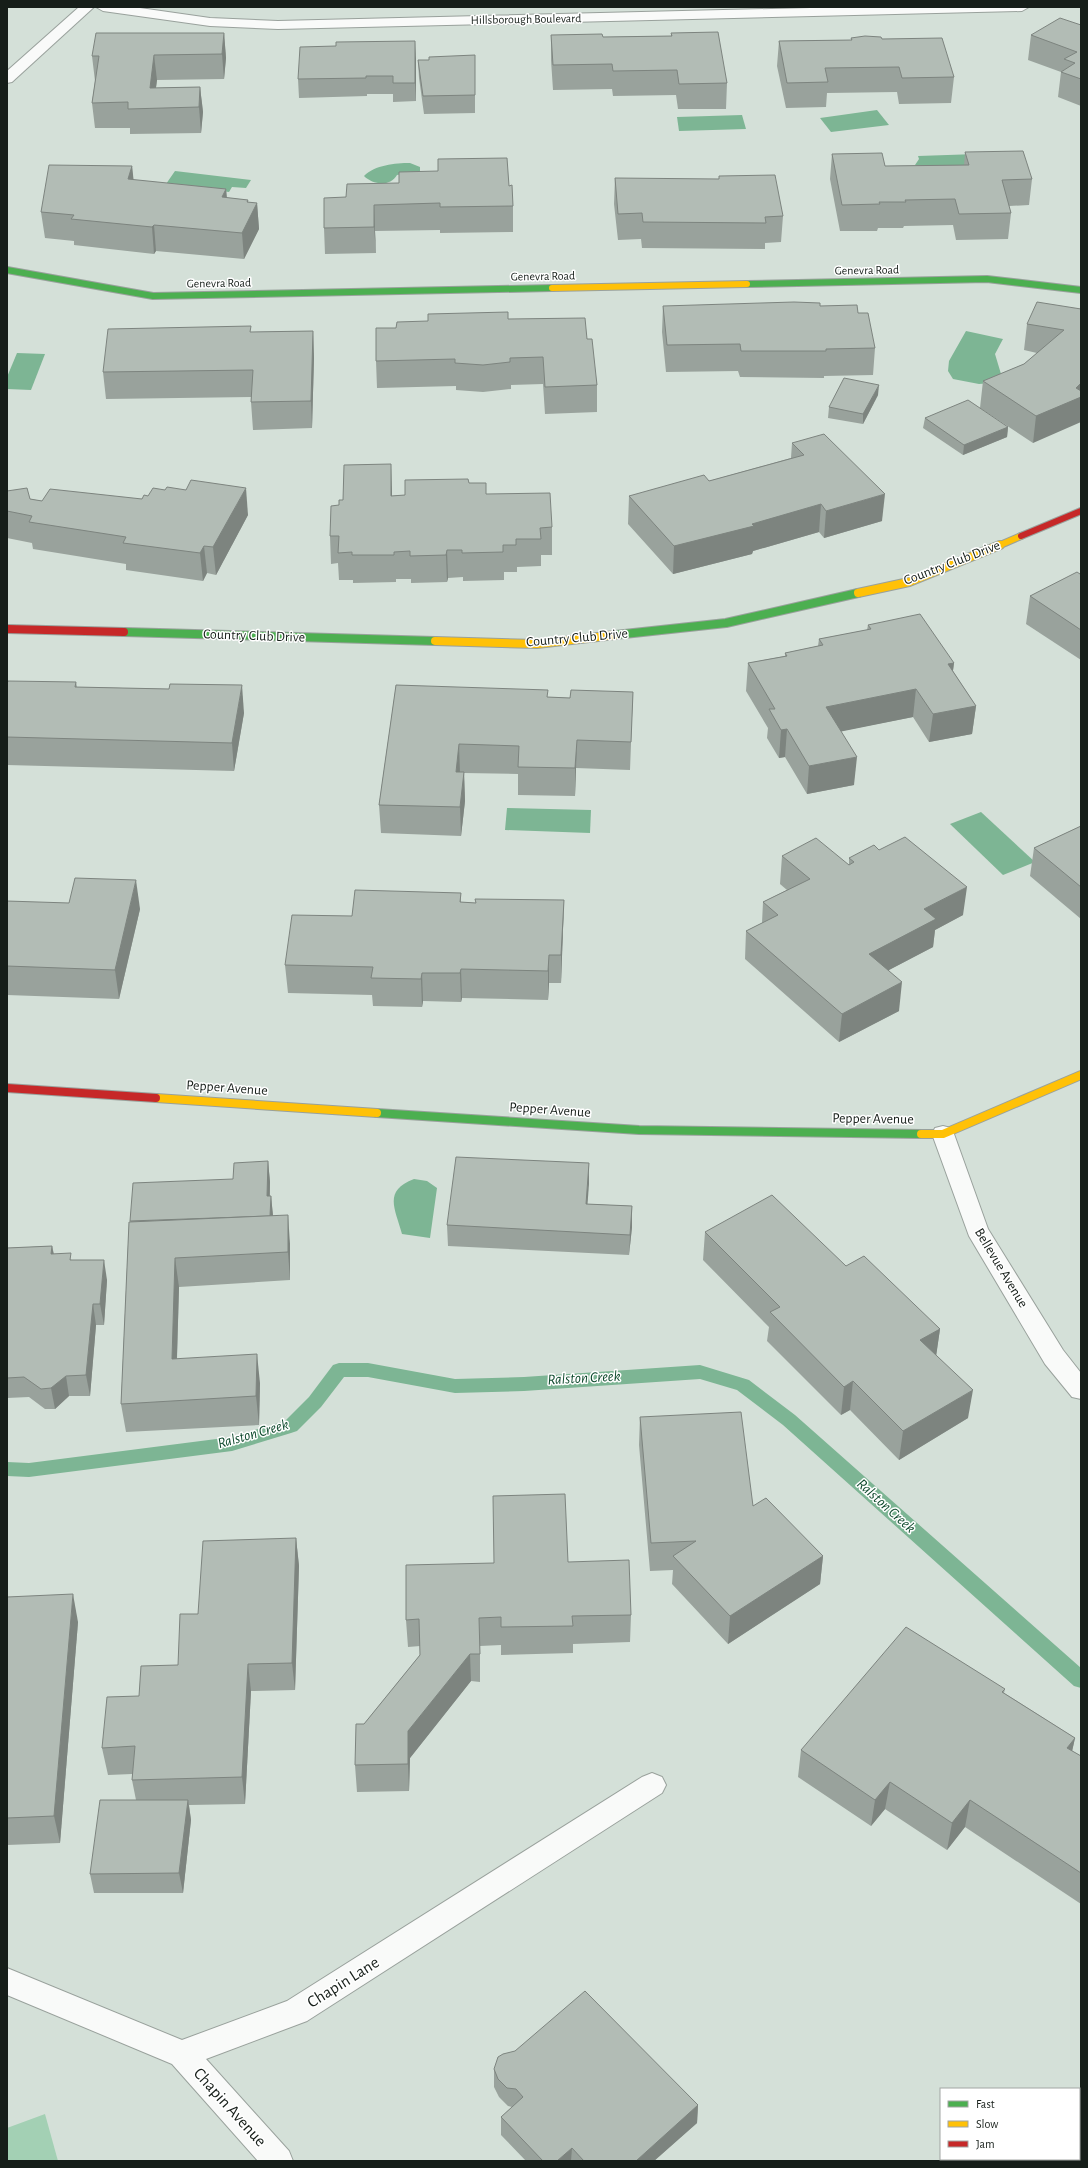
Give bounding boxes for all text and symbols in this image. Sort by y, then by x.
street label: Hillsborough Boulevard [471,12,581,26]
street label: Genevra Road [835,263,899,277]
street label: Genevra Road [511,269,575,283]
street label: Genevra Road [187,276,251,290]
street label: Country Club Drive [902,538,1002,588]
street label: Country Club Drive [203,627,305,645]
street label: Country Club Drive [526,627,628,649]
street label: Pepper Avenue [186,1078,268,1098]
street label: Pepper Avenue [509,1100,591,1120]
street label: Pepper Avenue [832,1111,914,1127]
street label: Bellevue Avenue [972,1226,1030,1310]
water label: Ralston Creek [547,1369,621,1387]
water label: Ralston Creek [216,1417,290,1451]
water label: Ralston Creek [854,1476,918,1536]
street label: Chapin Lane [304,1953,382,2011]
street label: Chapin Avenue [190,2064,270,2150]
legend [940,2088,1080,2160]
text: Fast [976,2098,995,2110]
text: Slow [976,2118,998,2130]
text: Jam [976,2138,995,2150]

